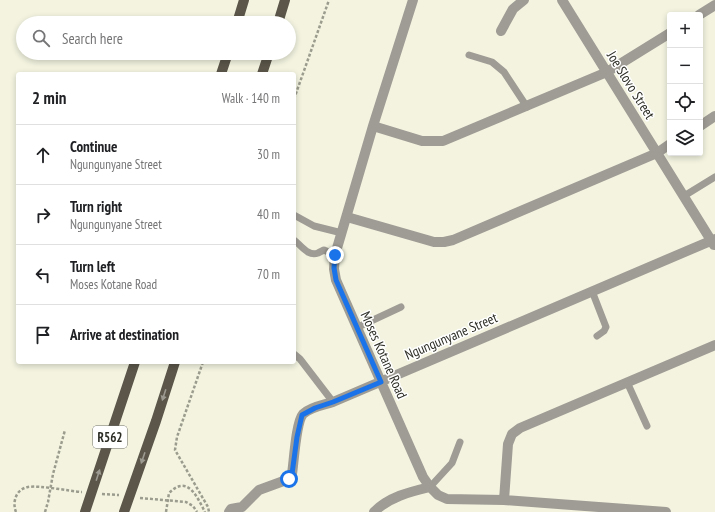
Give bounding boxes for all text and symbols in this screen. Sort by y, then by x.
map controls [667,12,703,156]
button: + [667,12,703,48]
search box [16,16,296,60]
icon: search [30,27,52,49]
text: Search here [62,29,123,48]
street label: Joe Slovo Street [602,47,659,122]
button: − [667,48,703,84]
button: locate [667,84,703,120]
text: 2 min [32,87,66,109]
text: Walk · 140 m [222,90,280,107]
button: layers [667,120,703,156]
text: Continue [70,137,117,156]
icon: ahead [32,144,54,166]
text: 30 m [257,146,280,163]
text: Ngungunyane Street [70,156,162,173]
text: Turn right [70,197,122,216]
icon: right [32,204,54,226]
text: 40 m [257,206,280,223]
text: Ngungunyane Street [70,216,162,233]
route end [326,246,344,264]
text: Turn left [70,257,115,276]
icon: left [32,264,54,286]
text: 70 m [257,266,280,283]
text: Moses Kotane Road [70,276,157,293]
street label: Moses Kotane Road [357,308,411,402]
street label: Ngungunyane Street [402,308,500,364]
icon: arrive [32,324,54,346]
text: Arrive at destination [70,325,179,344]
one-way arrow [161,390,167,402]
road number: R562 [93,426,127,448]
one-way arrow [140,453,146,465]
one-way arrow [95,469,101,481]
route start [280,470,298,488]

